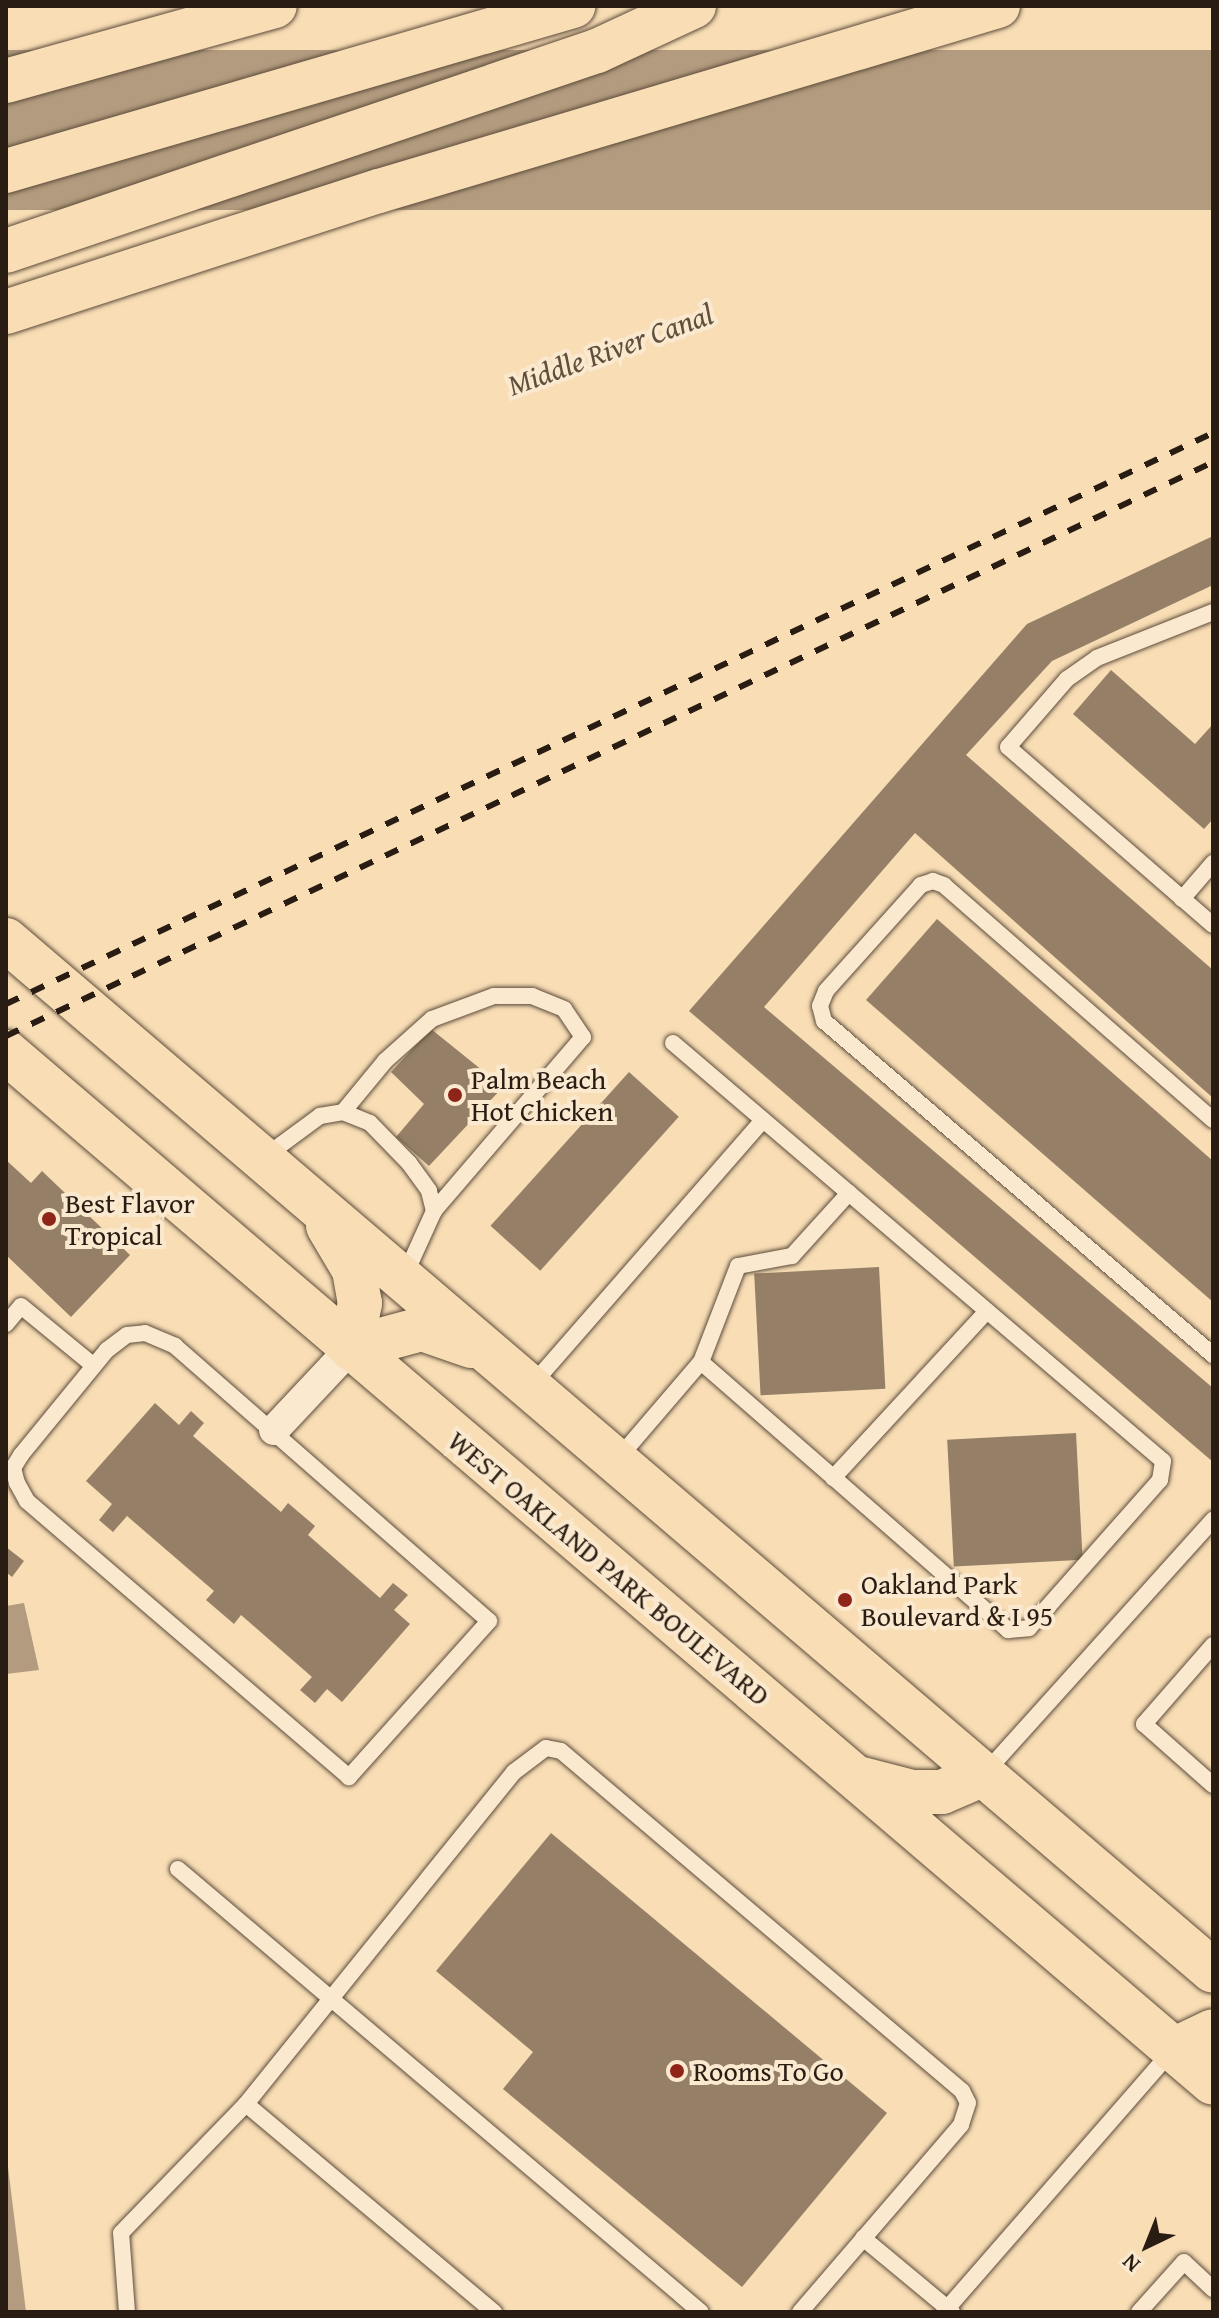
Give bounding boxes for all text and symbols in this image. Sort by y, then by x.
water label: Middle River Canal [502,295,718,403]
place label: Palm Beach Hot Chicken [471,1062,613,1128]
marker: Palm Beach Hot Chicken [446,1086,464,1104]
place label: Best Flavor Tropical [65,1186,195,1252]
marker: Best Flavor Tropical [40,1210,58,1228]
street label: WEST OAKLAND PARK BOULEVARD [441,1424,777,1712]
place label: Oakland Park Boulevard & I 95 [861,1567,1053,1633]
marker: Oakland Park Boulevard & I 95 [836,1591,854,1609]
place label: Rooms To Go [693,2054,844,2088]
marker: Rooms To Go [668,2062,686,2080]
north arrow [1107,2206,1187,2286]
text: N [1114,2247,1147,2280]

